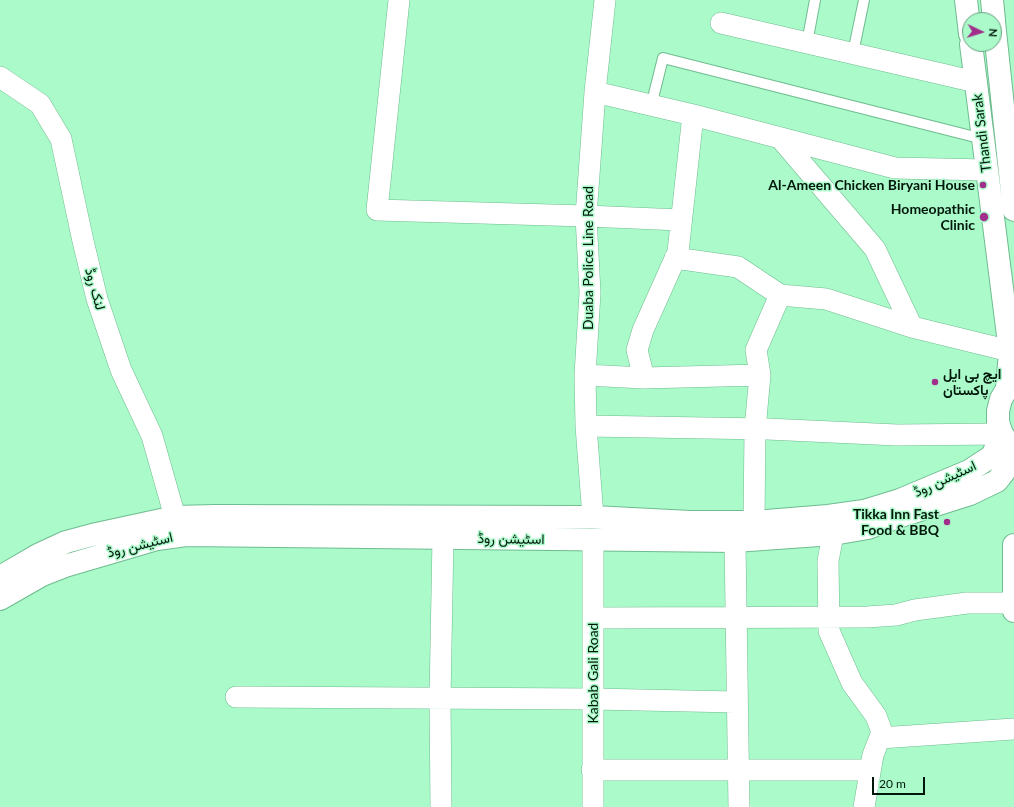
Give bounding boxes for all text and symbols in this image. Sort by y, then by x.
north arrow [962,12,1002,52]
text: N [987,28,1000,37]
street label: Thandi Sarak [969,93,995,173]
place label: Al-Ameen Chicken Biryani House [768,177,975,193]
marker: Al-Ameen Chicken Biryani House [978,180,988,190]
street label: Duaba Police Line Road [580,186,596,330]
place label: Homeopathic Clinic [891,201,975,234]
marker: Homeopathic Clinic [978,211,990,223]
street label: لنک روڈ [81,266,109,312]
place label: ایچ بی ایل پاکستان [943,366,1001,398]
marker: ایچ بی ایل پاکستان [930,377,940,387]
street label: اسٹیشن روڈ [911,457,979,501]
place label: Tikka Inn Fast Food & BBQ [853,506,939,538]
marker: Tikka Inn Fast Food & BBQ [942,517,952,527]
street label: اسٹیشن روڈ [105,529,175,561]
street label: اسٹیشن روڈ [477,530,545,548]
street label: Kabab Gali Road [585,623,601,723]
scale bar [874,769,927,795]
text: 20 m [879,776,906,791]

